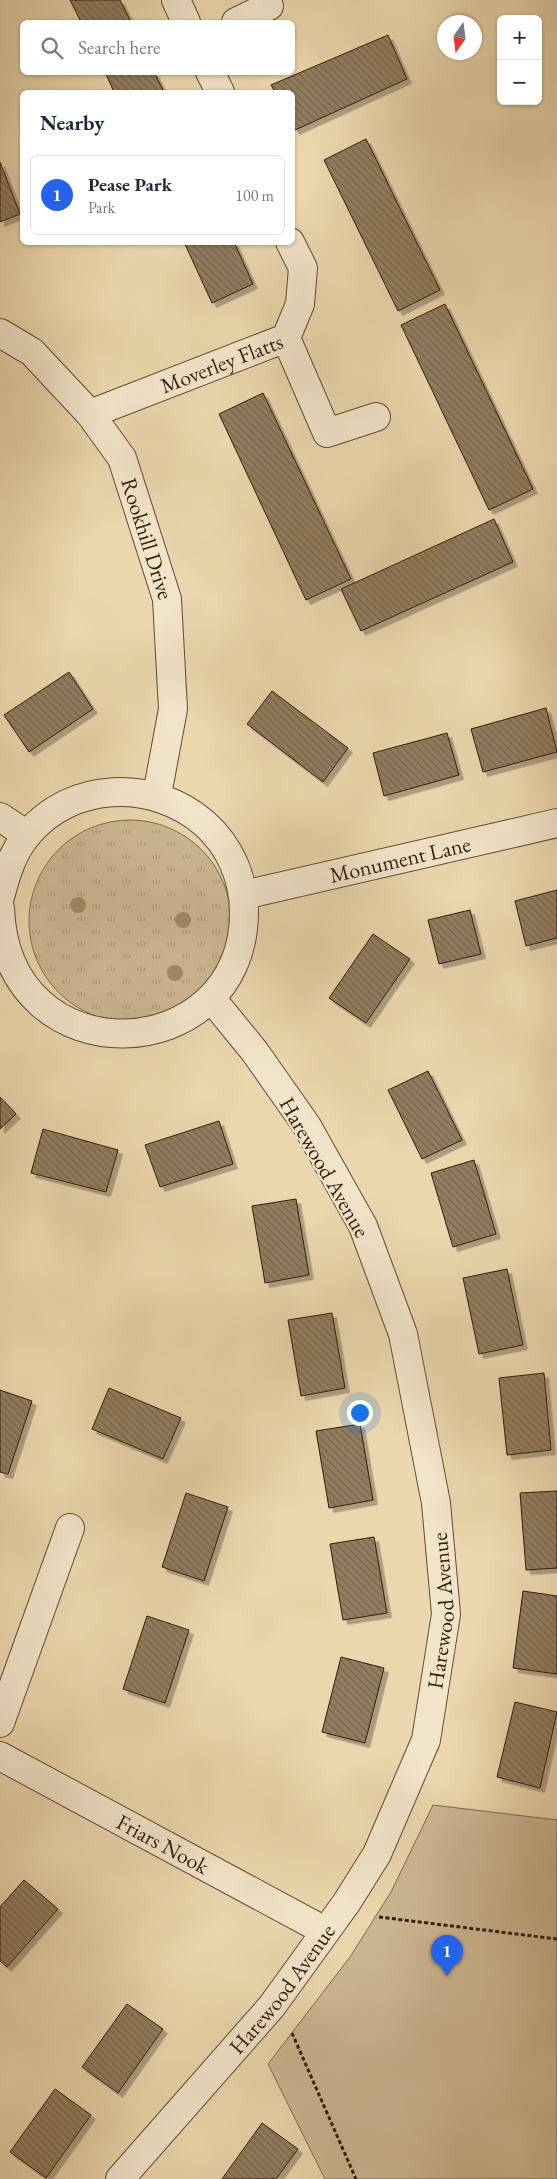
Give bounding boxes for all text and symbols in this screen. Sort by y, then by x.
north arrow [437,15,482,60]
map controls [497,15,542,105]
button: + [497,15,542,60]
search box [20,20,295,75]
icon: search [38,34,66,62]
text: Search here [78,35,160,60]
button: − [497,60,542,105]
text: Nearby [40,109,104,136]
text: Pease Park [88,172,172,197]
text: 1 [53,185,61,206]
text: 100 m [235,185,274,206]
text: Park [88,197,115,218]
street label: Moverley Flatts [156,327,287,400]
street label: Rookhill Drive [114,474,180,604]
street label: Monument Lane [327,829,474,890]
street label: Harewood Avenue [273,1092,377,1243]
your location [347,1400,373,1426]
street label: Harewood Avenue [420,1531,461,1691]
street label: Friars Nook [111,1807,215,1881]
street label: Harewood Avenue [222,1918,342,2060]
pin: 1 [431,1935,463,1976]

